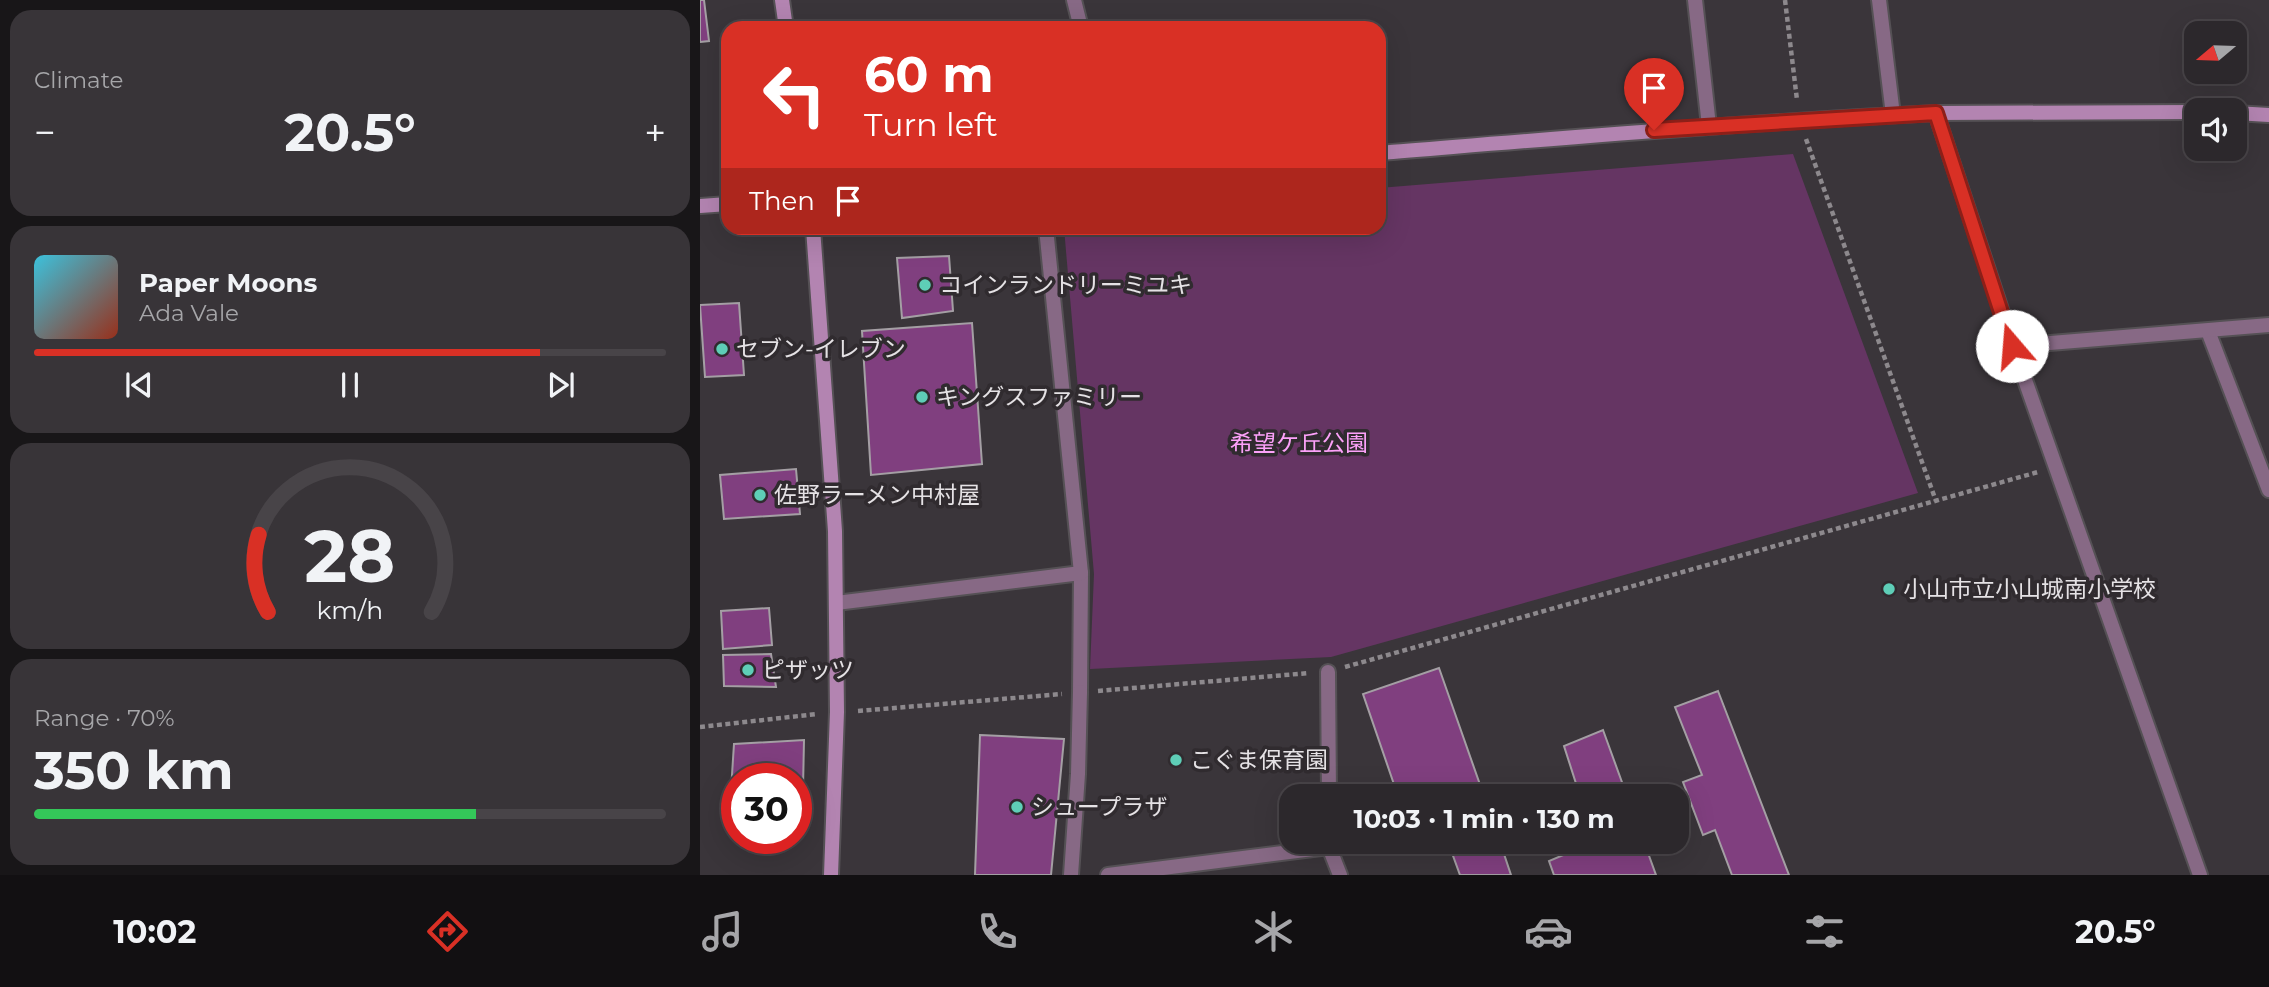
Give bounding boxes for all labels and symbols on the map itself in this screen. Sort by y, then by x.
north arrow [2184,21,2247,84]
pin [1624,58,1684,130]
place label: コインランドリーミユキ [939,271,1192,299]
marker: コインランドリーミユキ [917,277,933,293]
position arrow [1975,309,2049,383]
place label: セブン-イレブン [736,335,906,363]
marker: セブン-イレブン [714,341,730,357]
place label: キングスファミリー [936,383,1142,411]
marker: キングスファミリー [914,389,930,405]
park label: 希望ケ丘公園 [1230,429,1368,457]
place label: 佐野ラーメン中村屋 [774,481,980,509]
marker: 佐野ラーメン中村屋 [752,487,768,503]
place label: 小山市立小山城南小学校 [1903,575,2156,603]
marker: 小山市立小山城南小学校 [1881,581,1897,597]
place label: ピザッツ [762,656,854,684]
marker: ピザッツ [740,662,756,678]
place label: こぐま保育園 [1190,746,1328,774]
marker: こぐま保育園 [1168,752,1184,768]
speed limit sign: 30 [721,763,812,854]
place label: シュープラザ [1031,793,1168,821]
marker: シュープラザ [1009,799,1025,815]

